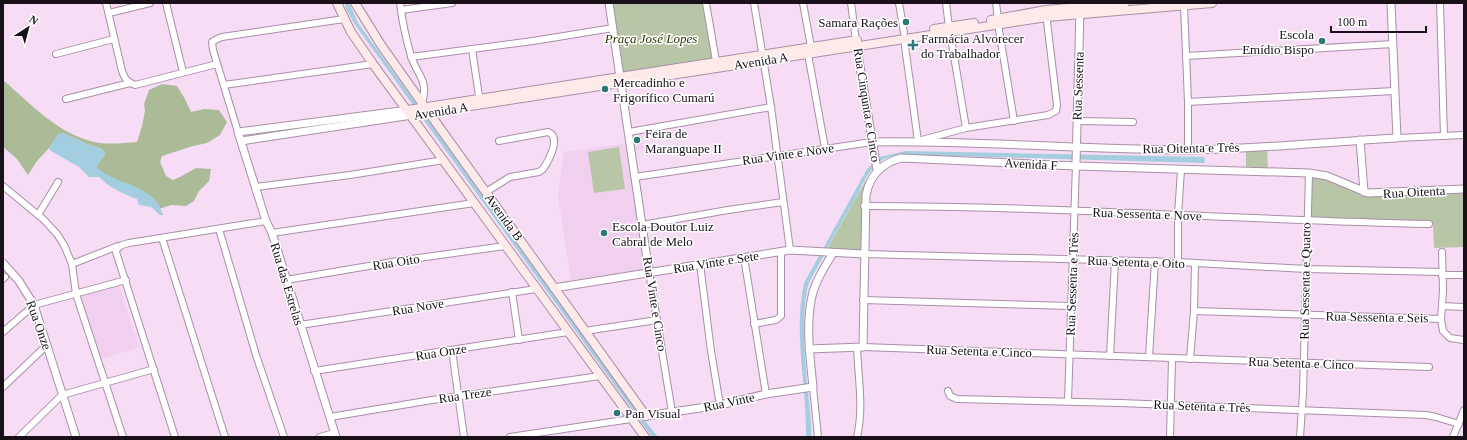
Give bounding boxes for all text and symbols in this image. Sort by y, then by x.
north arrow [8,8,48,48]
scale bar [1331,8,1426,34]
text: N [27,13,41,27]
place label: Samara Rações [818,15,898,30]
text: 100 m [1337,15,1368,29]
marker: Samara Rações [901,17,911,27]
place label: Escola Emídio Bispo [1242,27,1314,57]
park label: Praça José Lopes [604,31,697,46]
place label: Farmácia Alvorecer do Trabalhador [921,31,1025,61]
marker: Escola Emídio Bispo [1317,36,1327,46]
marker: Farmácia Alvorecer do Trabalhador [908,40,918,50]
street label: Rua Cinqunta e Cinco [851,47,883,163]
street label: Avenida A [733,49,790,73]
street label: Rua Sessenta [1069,51,1087,121]
place label: Mercadinho e Frigorífico Cumarú [613,75,715,105]
marker: Mercadinho e Frigorífico Cumarú [600,84,610,94]
street label: Avenida A [413,99,470,123]
place label: Feira de Maranguape II [645,126,722,156]
marker: Feira de Maranguape II [632,135,642,145]
street label: Rua Vinte e Nove [741,140,835,168]
street label: Rua Oitenta e Três [1142,140,1240,156]
street label: Avenida F [1004,155,1058,173]
street label: Rua Oitenta [1382,183,1446,201]
street label: Avenida B [482,190,526,244]
street label: Rua Sessenta e Nove [1092,205,1202,223]
place label: Escola Doutor Luiz Cabral de Melo [612,219,714,249]
street label: Rua Sessenta e Quatro [1296,222,1314,340]
marker: Escola Doutor Luiz Cabral de Melo [599,228,609,238]
street label: Rua Sessenta e Três [1063,232,1081,336]
street label: Rua das Estrelas [267,241,307,327]
street label: Rua Vinte e Sete [672,248,760,276]
street label: Rua Oito [371,251,421,273]
street label: Rua Setenta e Oito [1087,253,1185,271]
street label: Rua Vinte e Cinco [640,256,670,352]
street label: Rua Nove [391,295,445,319]
street label: Rua Onze [23,298,55,352]
street label: Rua Sessenta e Seis [1325,309,1429,325]
street label: Rua Onze [414,341,468,363]
street label: Rua Setenta e Cinco [926,342,1032,360]
street label: Rua Setenta e Cinco [1248,354,1354,372]
street label: Rua Treze [438,384,493,406]
street label: Rua Vinte [702,389,756,415]
street label: Rua Setenta e Três [1153,397,1251,415]
place label: Pan Visual [625,406,681,421]
marker: Pan Visual [612,408,622,418]

